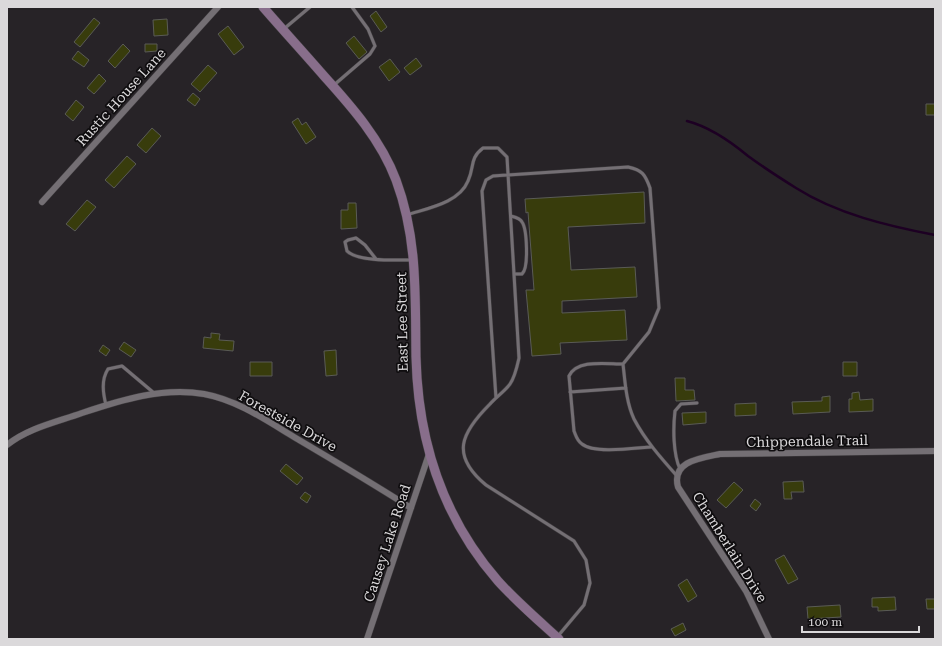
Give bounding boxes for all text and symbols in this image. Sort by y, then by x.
street label: Rustic House Lane [73,45,169,149]
street label: East Lee Street [393,272,411,372]
street label: Forestside Drive [236,387,340,455]
street label: Chippendale Trail [746,432,869,450]
street label: Causey Lake Road [360,482,414,604]
street label: Chamberlain Drive [690,489,771,605]
scale bar [802,608,919,634]
text: 100 m [808,615,842,629]

